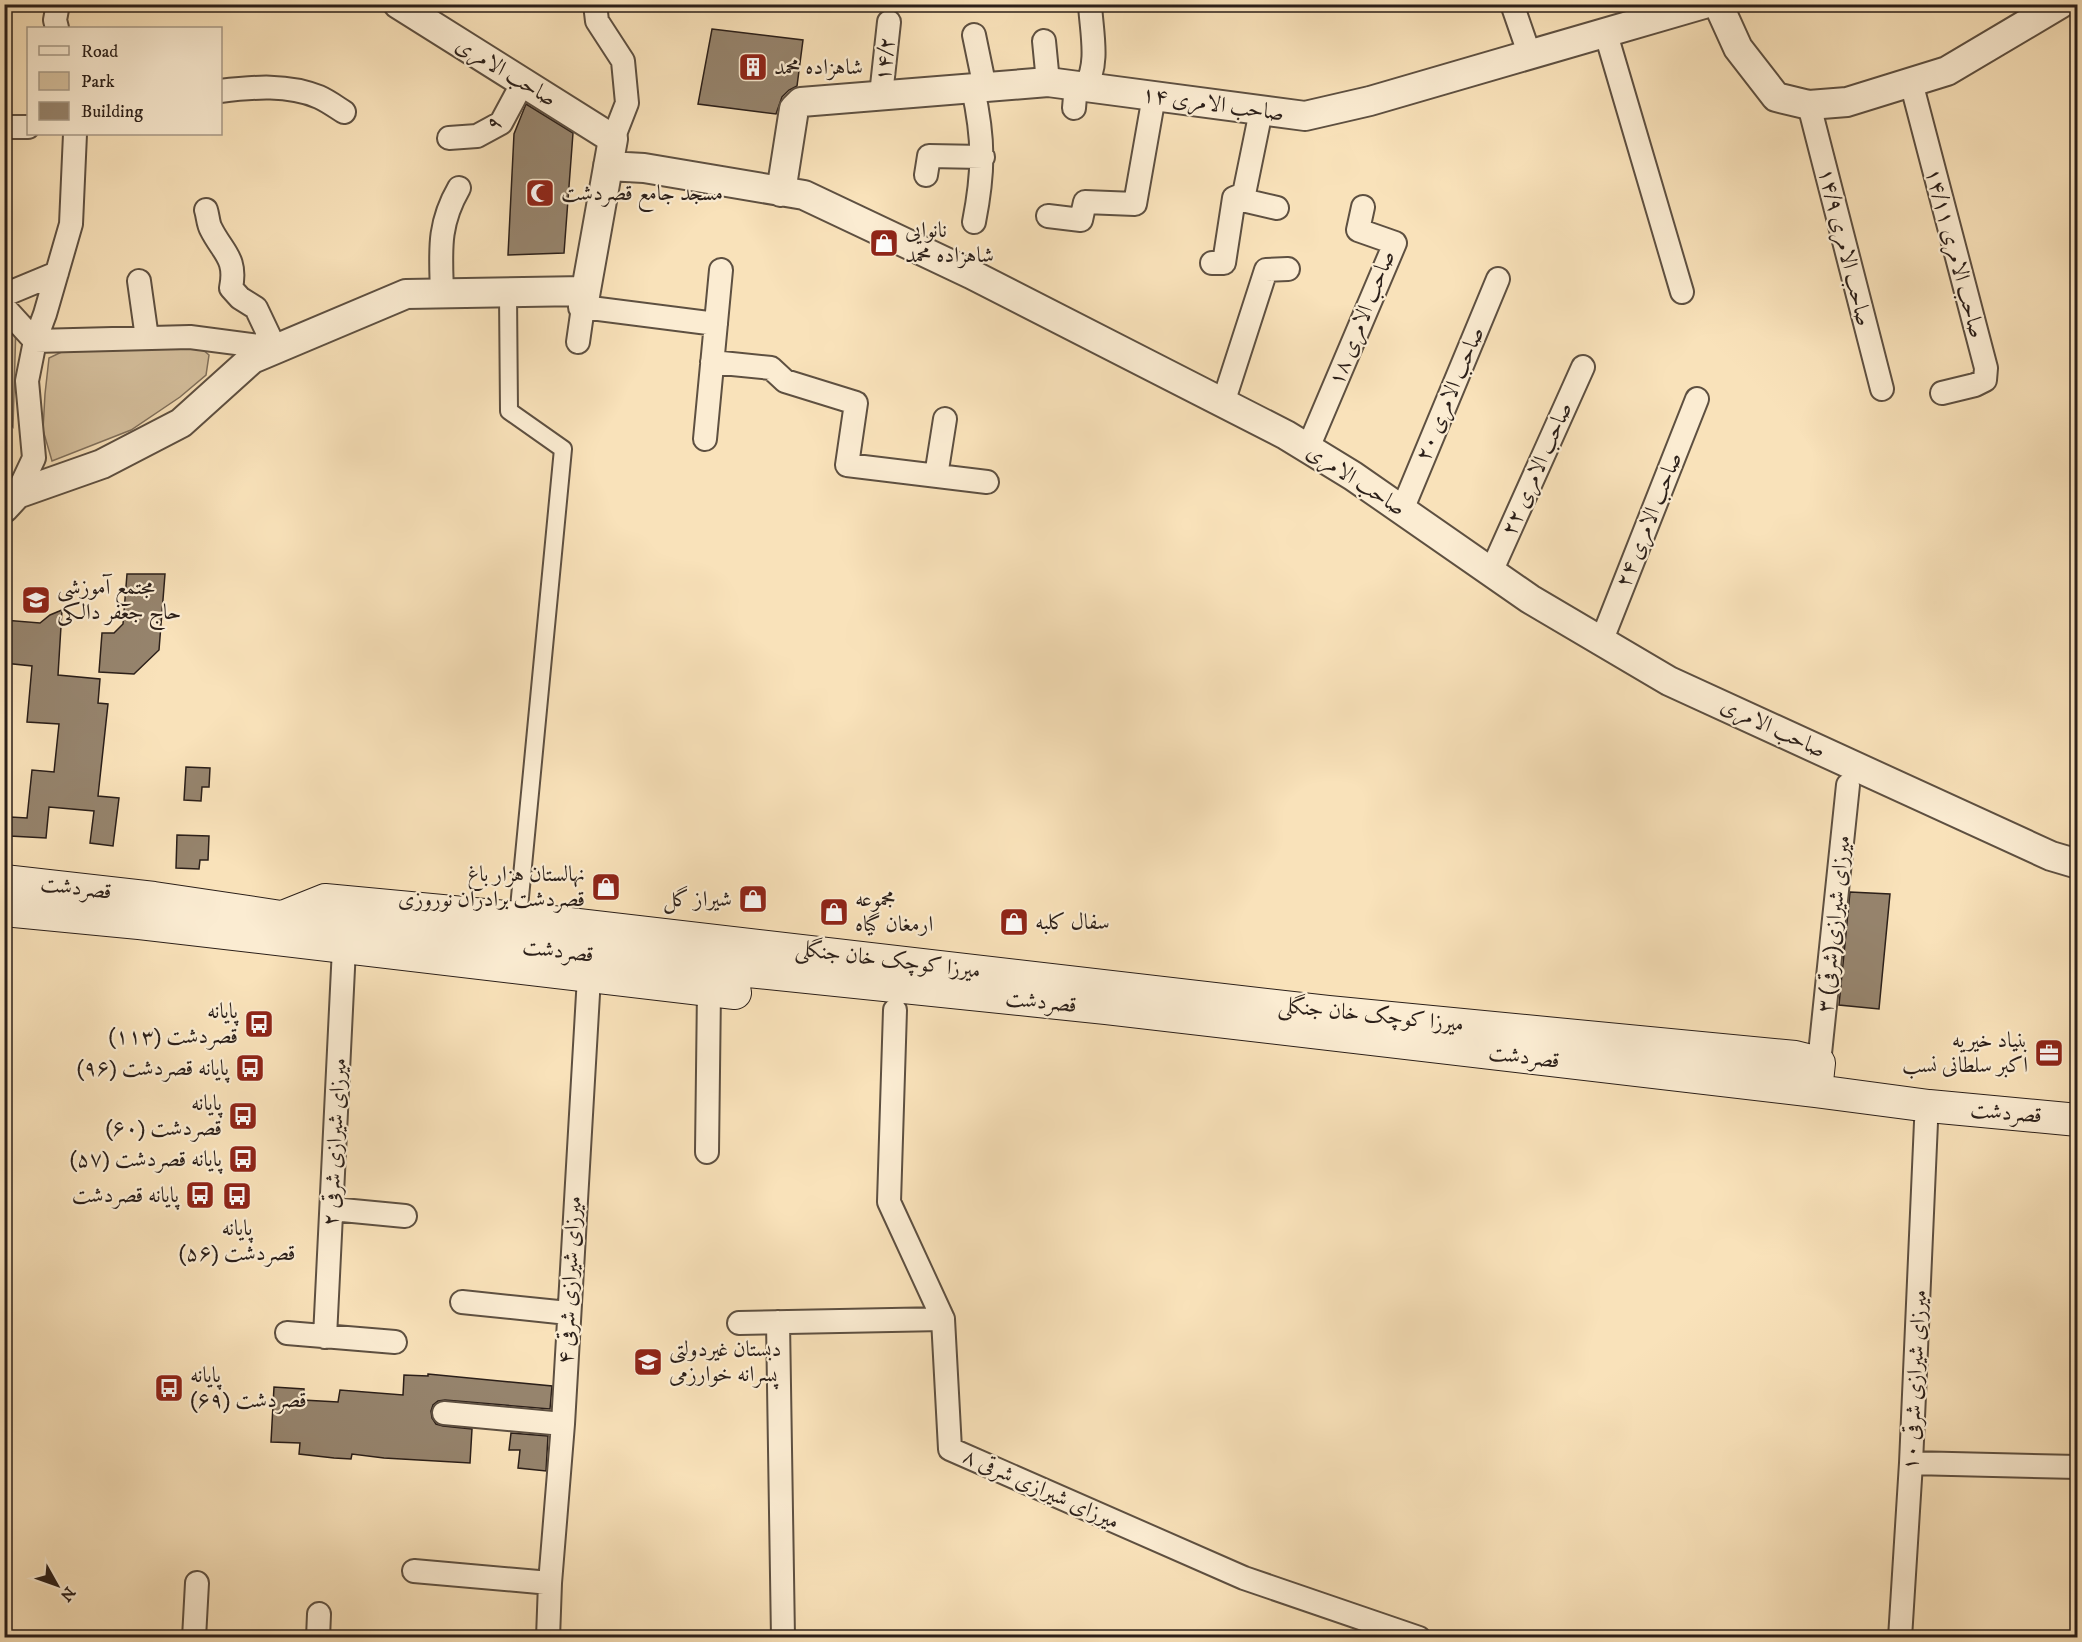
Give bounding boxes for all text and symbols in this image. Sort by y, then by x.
legend [27,27,222,135]
street label: صاحب الامری [450,31,561,113]
street label: ۱۴/۲ [869,35,901,83]
text: Road [81,41,118,63]
building icon: شاهزاده محمد [737,51,769,83]
place label: شاهزاده محمد [774,54,863,81]
text: Park [81,71,115,93]
street label: ۱۴ صاحب الامری [1140,81,1286,128]
text: Building [81,101,143,123]
street label: ۹ [480,109,508,137]
street label: ۱۴/۹ صاحب الامری [1811,165,1878,329]
street label: ۱۴/۱۱ صاحب الامری [1918,165,1991,341]
mosque icon: مسجد جامع قصردشت [524,177,556,209]
place label: مسجد جامع قصردشت [561,180,723,212]
place label: نانوایی شاهزاده محمد [905,217,994,269]
shop icon: نانوایی شاهزاده محمد [868,227,900,259]
street label: ۱۸ صاحب الامری [1323,247,1402,390]
street label: ۲۰ صاحب الامری [1410,323,1491,466]
street label: ۲۲ صاحب الامری [1496,398,1579,540]
street label: صاحب الامری [1301,438,1411,523]
street label: ۲۴ صاحب الامری [1610,449,1689,592]
place label: مجتمع آموزشی حاج جعفر دالکی [57,573,181,631]
school or university icon: مجتمع آموزشی حاج جعفر دالکی [20,584,52,616]
street label: صاحب الامری [1716,692,1830,765]
street label: ۳ میرزای شیرازی(شرقی) [1811,834,1857,1014]
place label: نهالستان هزار باغ قصردشت برادران نوروزی [398,861,585,913]
street label: قصردشت [39,870,113,906]
shop icon: نهالستان هزار باغ قصردشت برادران نوروزی [590,871,622,903]
shop icon: شیراز گل [737,883,769,915]
place label: شیراز گل [663,885,732,914]
place label: مجموعه ارمغان گیاه [855,886,933,938]
shop icon: مجموعه ارمغان گیاه [818,896,850,928]
shop icon: سفال کلبه [998,906,1030,938]
place label: سفال کلبه [1035,909,1110,936]
street label: قصردشت [521,933,595,969]
street label: میرزا کوچک خان جنگلی [794,934,982,987]
street label: قصردشت [1004,985,1078,1019]
street label: میرزا کوچک خان جنگلی [1277,991,1465,1040]
place label: پایانه قصردشت (۱۱۳) [108,998,240,1050]
bus stop icon: پایانه قصردشت (۱۱۳) [243,1008,275,1040]
place label: بنیاد خیریه اکبر سلطانی نسب [1902,1027,2028,1079]
office icon: بنیاد خیریه اکبر سلطانی نسب [2033,1037,2065,1069]
street label: قصردشت [1487,1039,1561,1075]
bus stop icon: پایانه قصردشت (۹۶) [234,1052,266,1084]
place label: پایانه قصردشت (۹۶) [77,1055,231,1084]
street label: ۲ میرزای شیرازی شرقی [317,1057,353,1227]
place label: پایانه قصردشت (۶۰) [105,1090,224,1142]
street label: قصردشت [1969,1096,2043,1130]
bus stop icon: پایانه قصردشت (۶۰) [227,1100,259,1132]
bus stop icon: پایانه قصردشت (۵۷) [227,1143,259,1175]
place label: پایانه قصردشت (۵۷) [70,1146,224,1175]
bus stop icon: پایانه قصردشت [184,1179,216,1211]
bus stop icon: پایانه قصردشت (۵۶) [221,1180,253,1212]
place label: پایانه قصردشت [72,1182,181,1211]
street label: ۴ میرزای شیرازی شرقی [552,1195,588,1365]
place label: پایانه قصردشت (۵۶) [179,1215,295,1267]
street label: ۱۰ میرزای شیرازی شرقی [1897,1289,1933,1471]
place label: دبستان غیردولتی پسرانه خوارزمی [669,1336,781,1390]
school or university icon: دبستان غیردولتی پسرانه خوارزمی [632,1346,664,1378]
place label: پایانه قصردشت (۶۹) [190,1362,307,1414]
bus stop icon: پایانه قصردشت (۶۹) [153,1372,185,1404]
street label: ۸ میرزای شیرازی شرقی [959,1442,1123,1536]
north arrow [27,1555,87,1615]
text: N [56,1583,80,1605]

